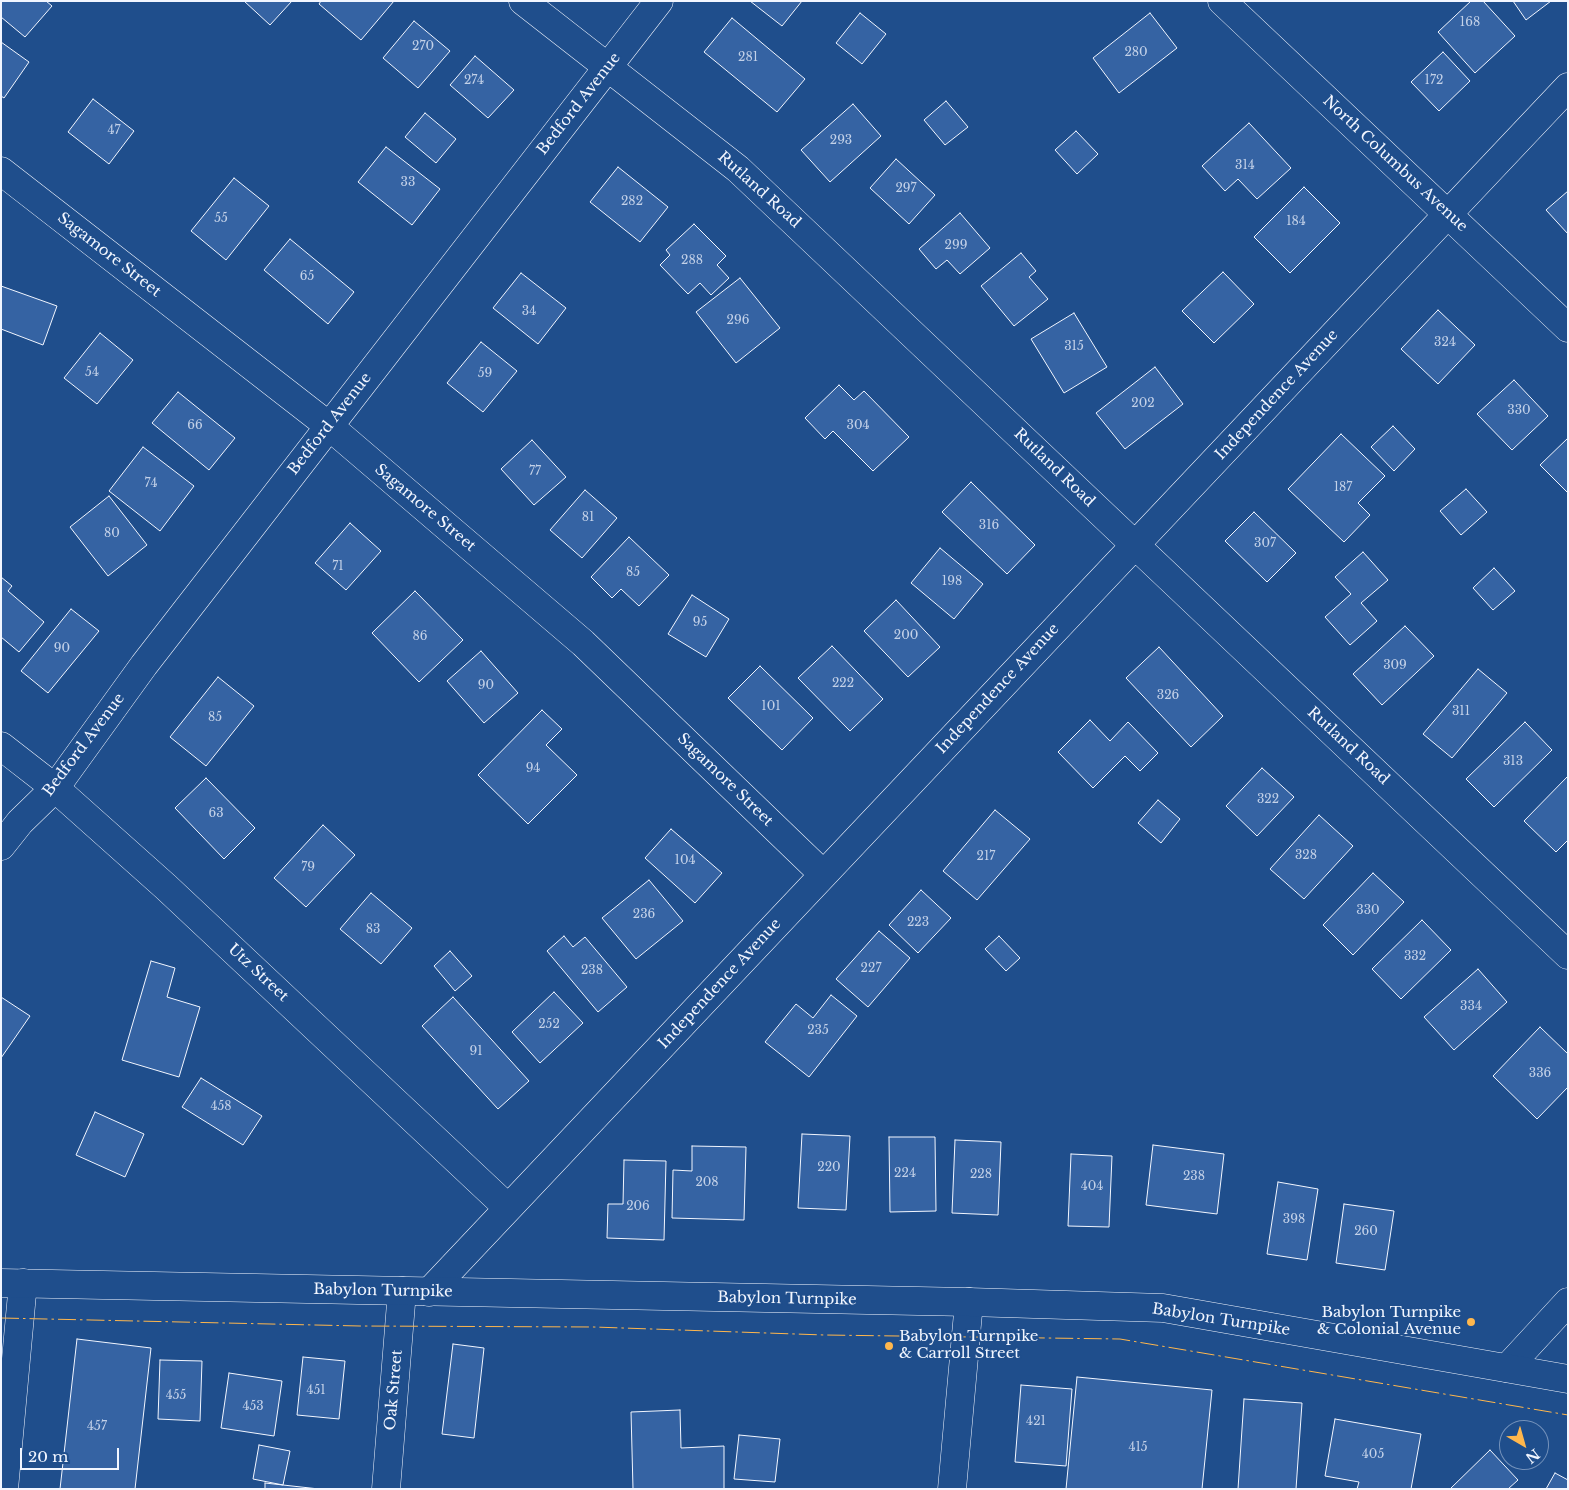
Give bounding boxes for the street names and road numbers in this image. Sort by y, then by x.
street label: Bedford Avenue [534,49,624,159]
street label: North Columbus Avenue [1319,92,1471,236]
street label: Rutland Road [714,148,804,232]
street label: Sagamore Street [54,209,164,301]
street label: Independence Avenue [1212,326,1342,464]
street label: Bedford Avenue [285,369,375,479]
street label: Rutland Road [1010,425,1098,511]
street label: Sagamore Street [371,461,479,555]
street label: Independence Avenue [933,620,1063,758]
street label: Bedford Avenue [39,690,129,800]
street label: Rutland Road [1303,703,1393,789]
street label: Sagamore Street [673,730,777,830]
street label: Independence Avenue [655,915,785,1053]
street label: Utz Street [224,941,292,1005]
street label: Babylon Turnpike [313,1281,453,1301]
street label: Babylon Turnpike [717,1289,857,1309]
street label: Babylon Turnpike [1151,1300,1291,1340]
street label: Oak Street [382,1349,406,1431]

